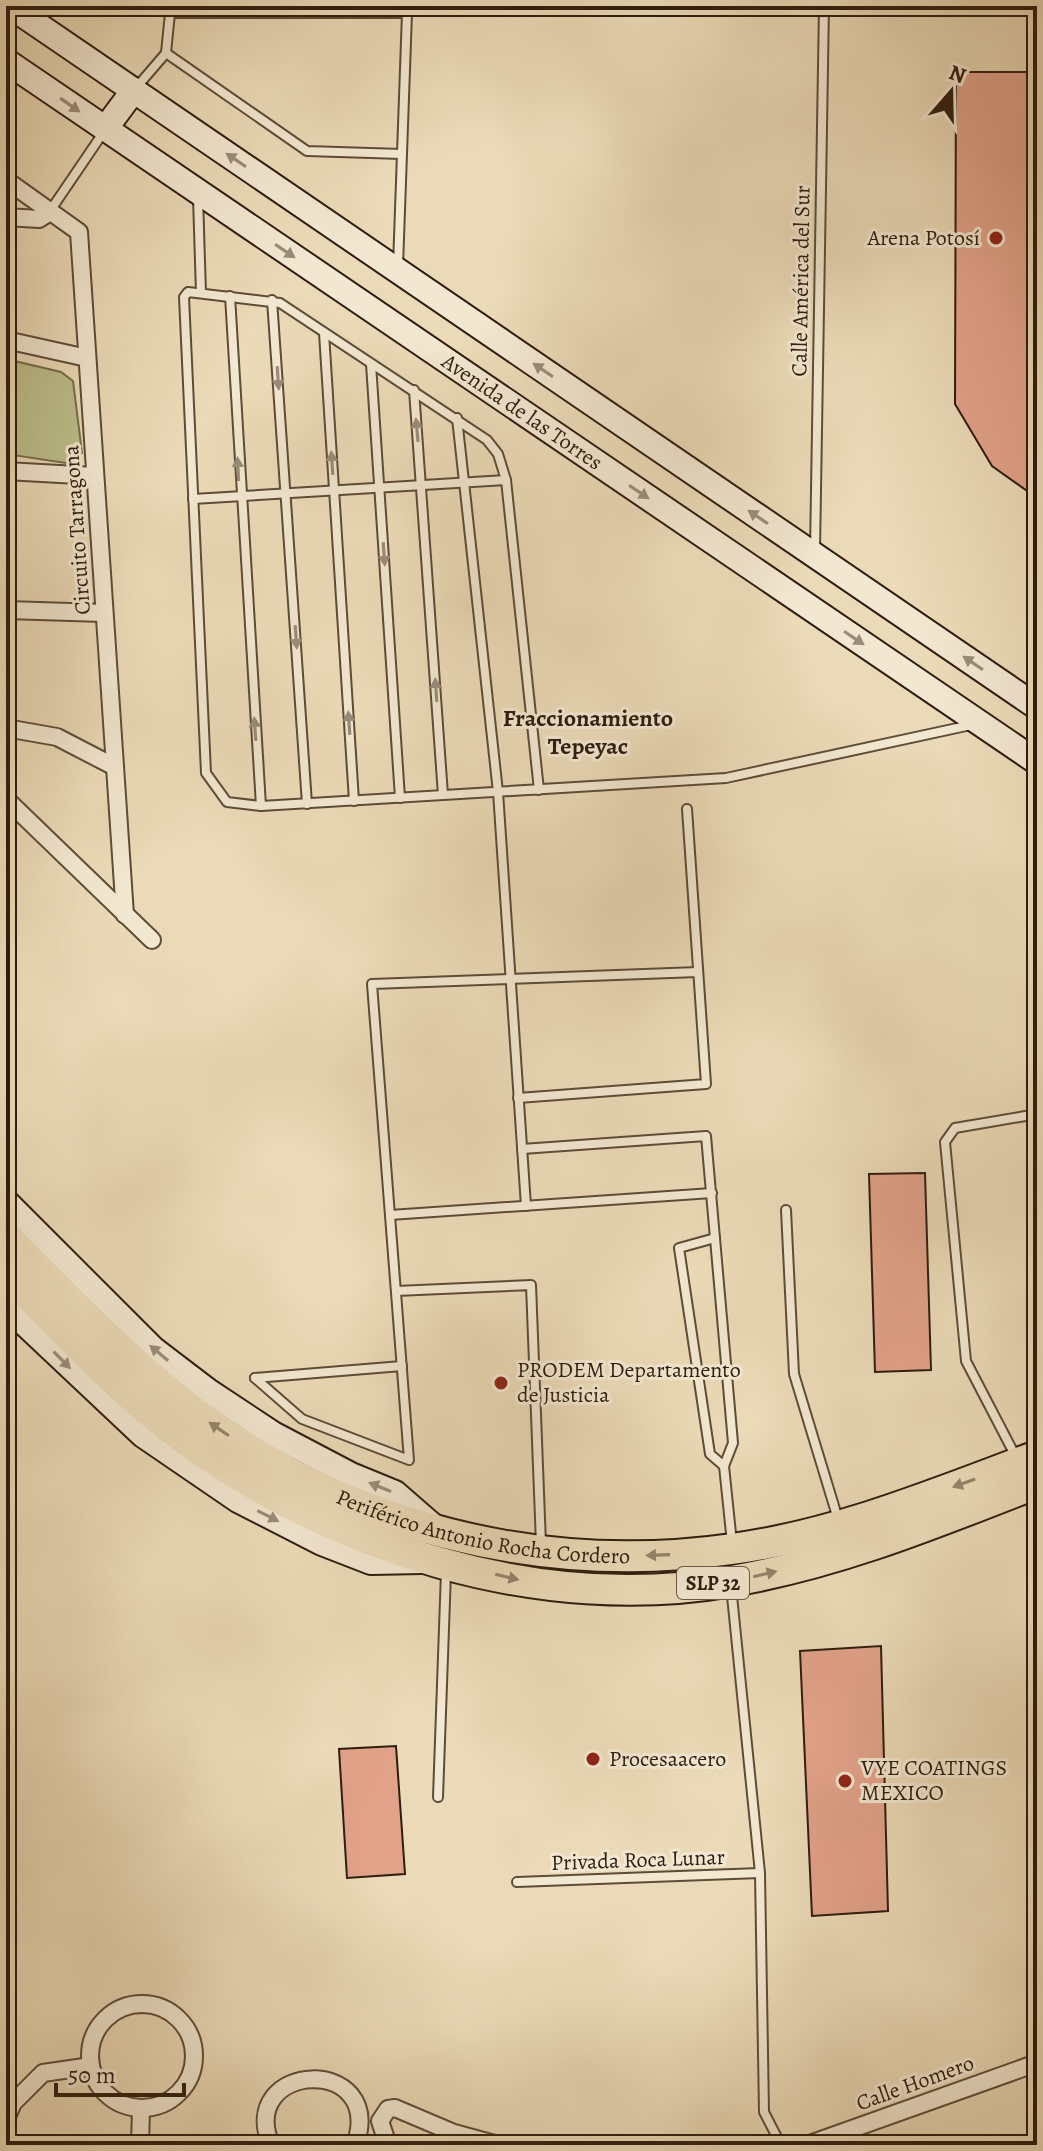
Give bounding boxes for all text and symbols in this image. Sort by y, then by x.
north arrow [911,52,991,132]
text: N [945,57,970,91]
one-way arrow [60,97,81,112]
one-way arrow [225,153,247,168]
street label: Calle América del Sur [784,185,818,377]
place label: Arena Potosí [867,223,980,253]
marker: Arena Potosí [987,229,1005,247]
one-way arrow [274,244,296,258]
street label: Avenida de las Torres [435,346,608,477]
one-way arrow [533,363,554,378]
one-way arrow [272,366,285,391]
one-way arrow [411,417,424,442]
street label: Circuito Tarragona [56,443,98,616]
one-way arrow [325,450,338,475]
one-way arrow [231,456,244,481]
one-way arrow [629,484,650,499]
one-way arrow [747,510,768,525]
one-way arrow [378,542,391,567]
one-way arrow [290,625,303,650]
one-way arrow [844,630,865,645]
one-way arrow [962,656,983,671]
one-way arrow [429,677,442,702]
district label: Fraccionamiento Tepeyac [503,702,673,762]
one-way arrow [342,710,355,735]
one-way arrow [248,716,261,741]
one-way arrow [149,1345,169,1362]
one-way arrow [52,1350,71,1369]
place label: PRODEM Departamento de Justicia [517,1355,741,1410]
marker: PRODEM Departamento de Justicia [492,1374,510,1392]
one-way arrow [208,1422,230,1437]
one-way arrow [952,1478,976,1490]
one-way arrow [368,1480,392,1493]
street label: Periférico Antonio Rocha Cordero [332,1482,630,1571]
one-way arrow [257,1509,280,1522]
one-way arrow [645,1548,670,1561]
road number: SLP 32 [677,1567,749,1599]
one-way arrow [753,1567,778,1580]
one-way arrow [495,1571,520,1584]
place label: Procesaacero [609,1744,726,1774]
marker: Procesaacero [584,1750,602,1768]
place label: VYE COATINGS MEXICO [860,1753,1007,1808]
marker: VYE COATINGS MEXICO [836,1772,854,1790]
street label: Privada Roca Lunar [551,1842,725,1878]
scale bar [56,2047,184,2097]
street label: Calle Homero [852,2048,978,2118]
text: 50 m [68,2059,116,2091]

